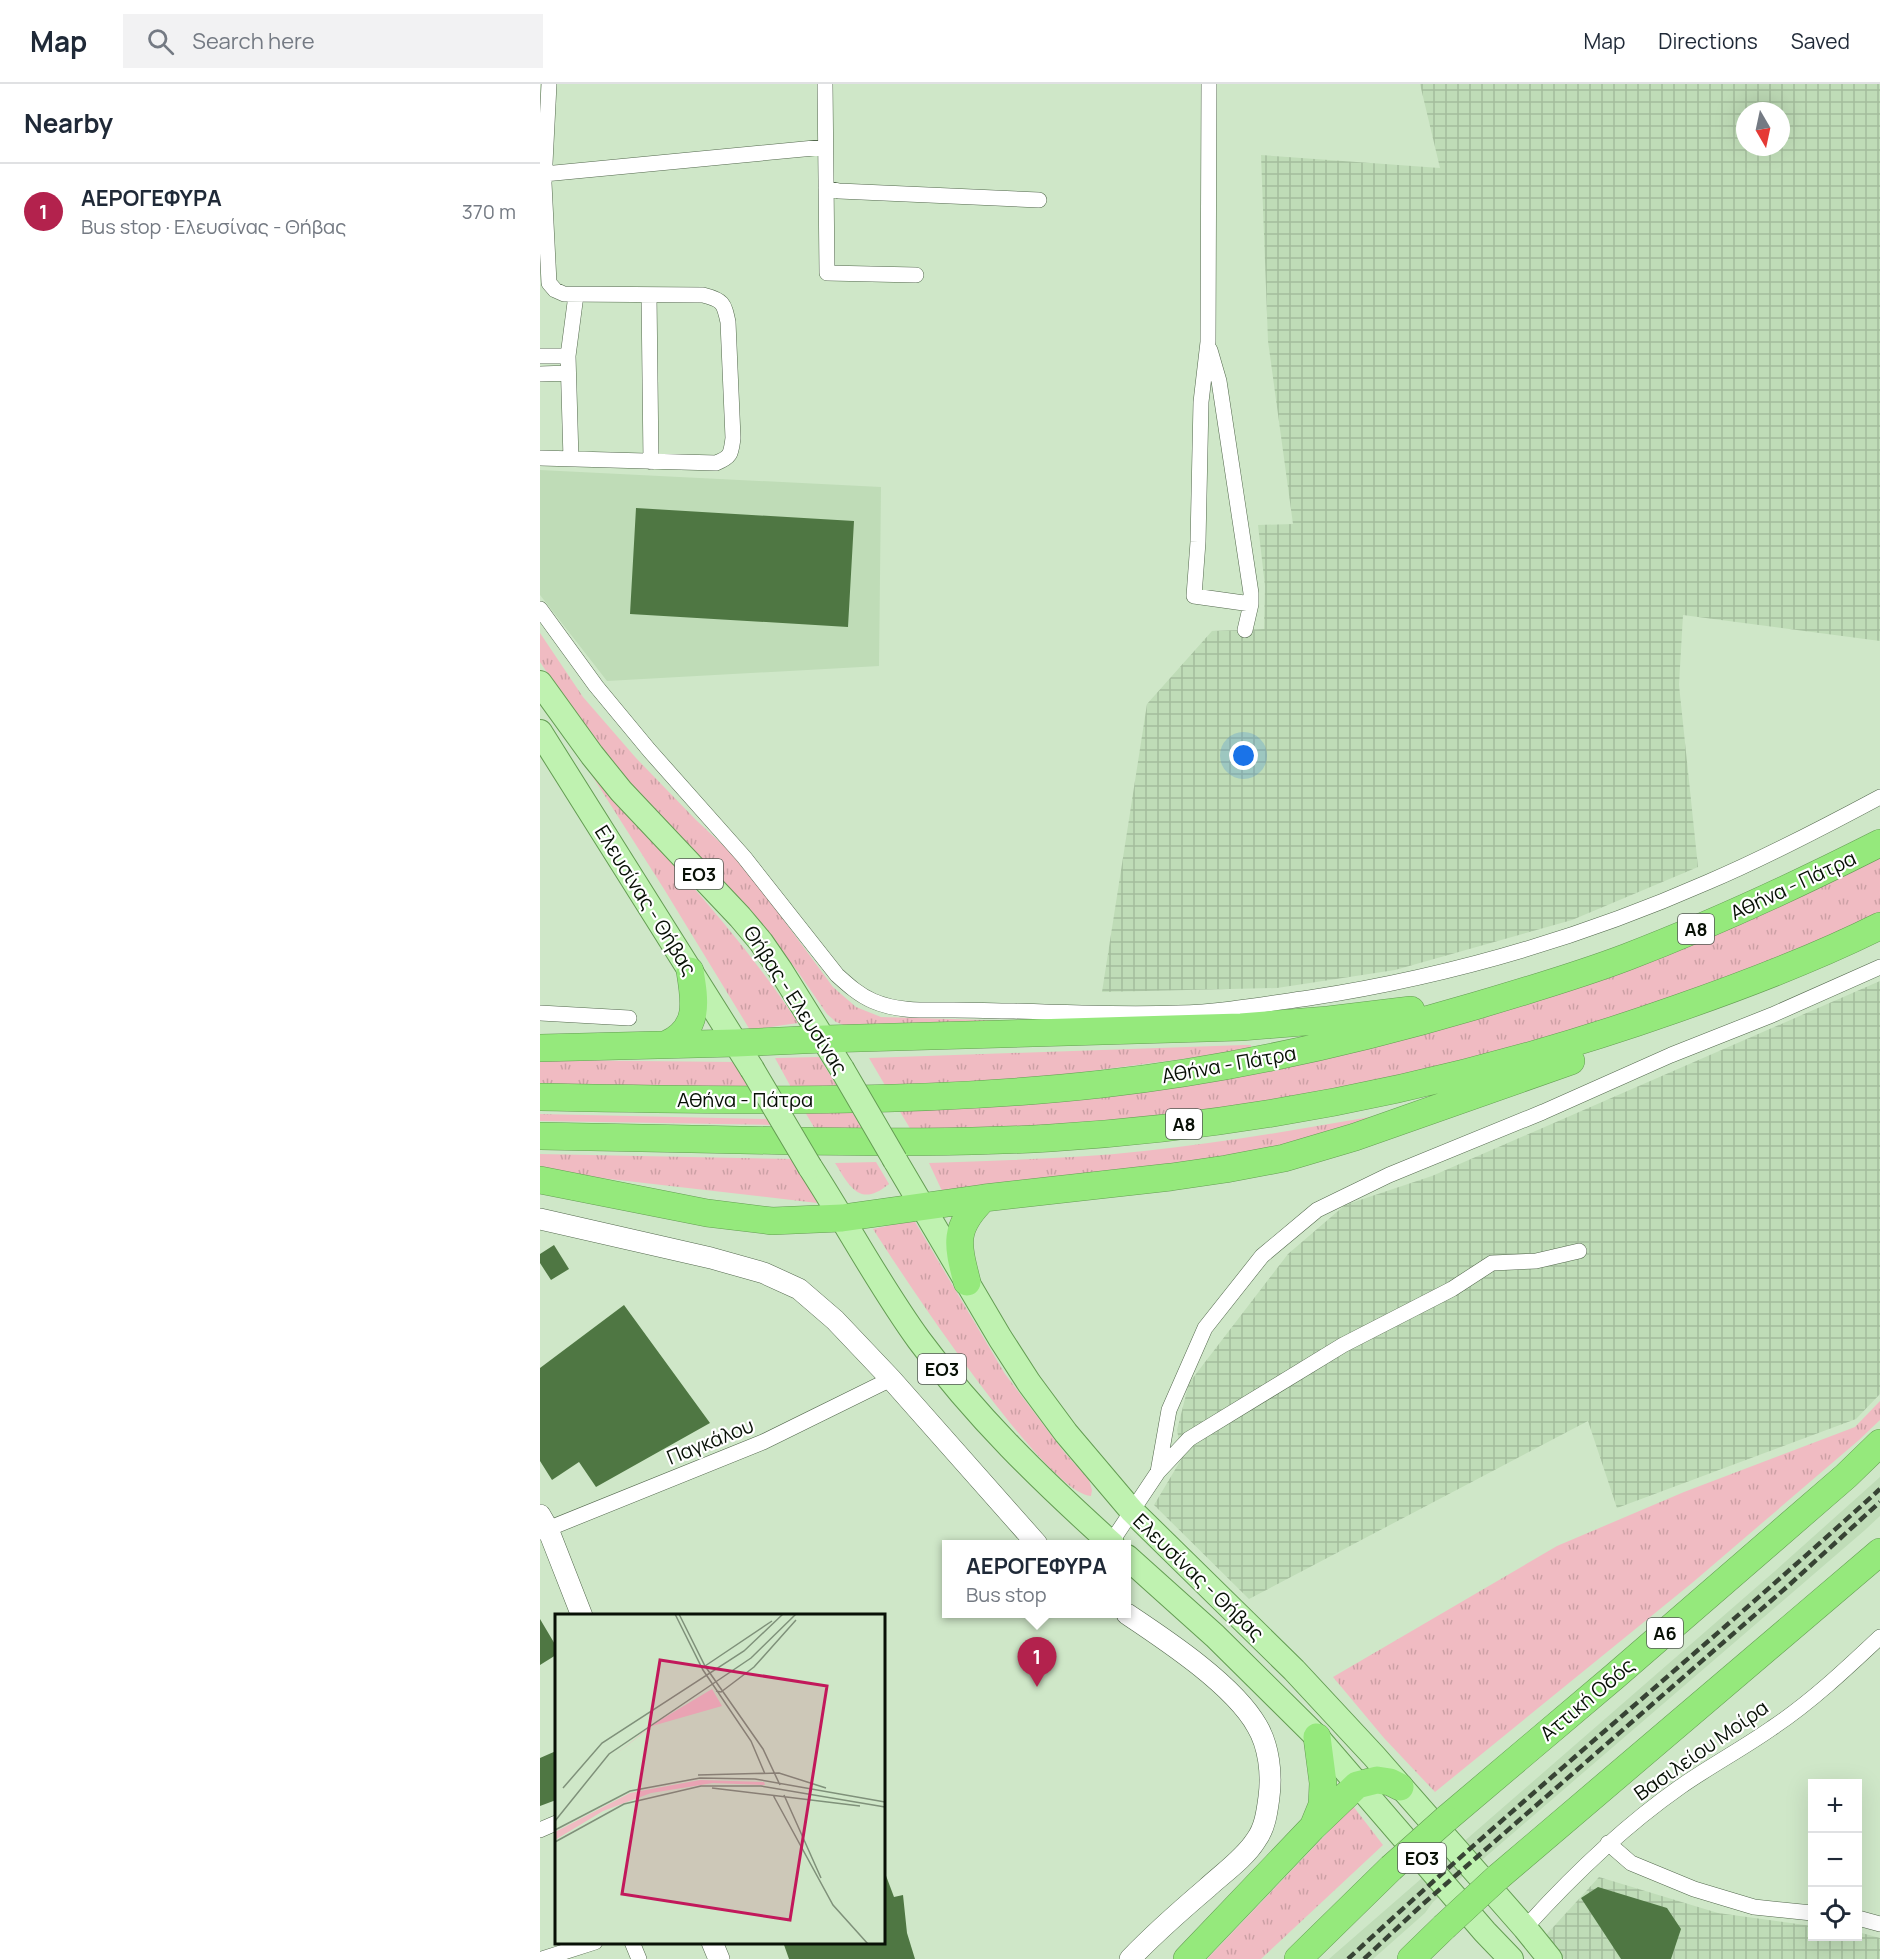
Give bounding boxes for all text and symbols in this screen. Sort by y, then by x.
search box [123,14,543,68]
text: Map [30,22,87,60]
icon: search [144,25,177,58]
text: Search here [192,26,315,56]
text: Map [1584,27,1625,55]
text: Directions [1658,27,1758,55]
text: Saved [1791,27,1850,55]
north arrow [1736,102,1790,156]
text: Nearby [24,105,113,141]
text: ΑΕΡΟΓΕΦΥΡΑ [81,183,222,213]
text: 1 [39,198,48,225]
text: 370 m [462,198,516,225]
text: Bus stop · Ελευσίνας - Θήβας [81,213,346,240]
your location [1229,741,1258,770]
street label: Ελευσίνας - Θήβας [589,820,703,980]
street label: Αθήνα - Πάτρα [1726,844,1860,926]
road number: ΕΟ3 [675,859,723,889]
road number: Α8 [1678,914,1714,944]
street label: Θήβας - Ελευσίνας [738,920,854,1080]
street label: Αθήνα - Πάτρα [1160,1039,1298,1089]
street label: Αθήνα - Πάτρα [677,1086,813,1113]
road number: Α8 [1166,1109,1202,1139]
road number: ΕΟ3 [918,1354,966,1384]
street label: Παγκάλου [663,1411,757,1471]
street label: Ελευσίνας - Θήβας [1128,1507,1270,1647]
popup [942,1540,1131,1618]
text: ΑΕΡΟΓΕΦΥΡΑ [966,1551,1107,1581]
text: Bus stop [966,1581,1046,1608]
inset map [555,1614,885,1944]
road number: Α6 [1647,1618,1683,1648]
pin: 1 [1018,1638,1056,1687]
street label: Αττική Οδός [1534,1652,1640,1746]
street label: Βασιλείου Μοίρα [1628,1694,1774,1806]
map controls [1808,1779,1862,1941]
button: + [1808,1779,1862,1833]
button: − [1808,1833,1862,1887]
road number: ΕΟ3 [1398,1843,1446,1873]
button: locate [1808,1887,1862,1941]

